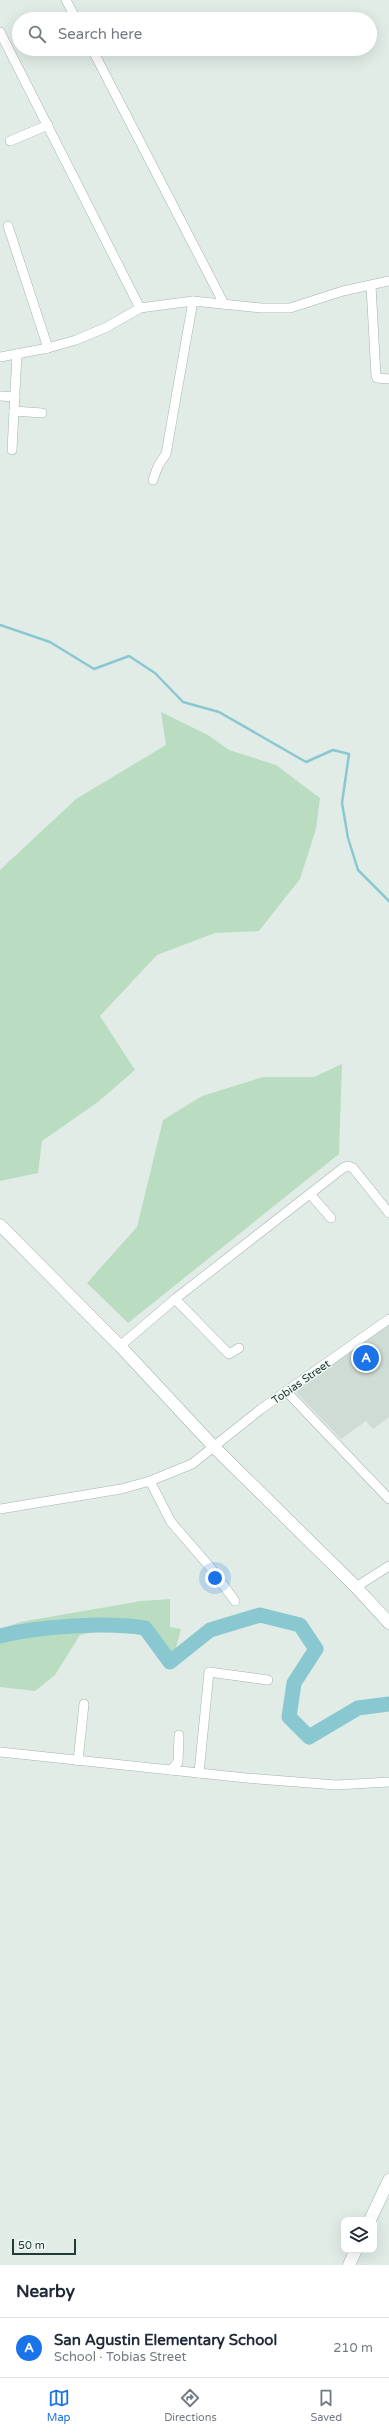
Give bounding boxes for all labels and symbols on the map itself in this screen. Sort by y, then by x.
pin: A [353,1343,379,1373]
street label: Tobias Street [269,1357,333,1407]
your location [205,1568,225,1588]
scale bar [12,2237,76,2256]

